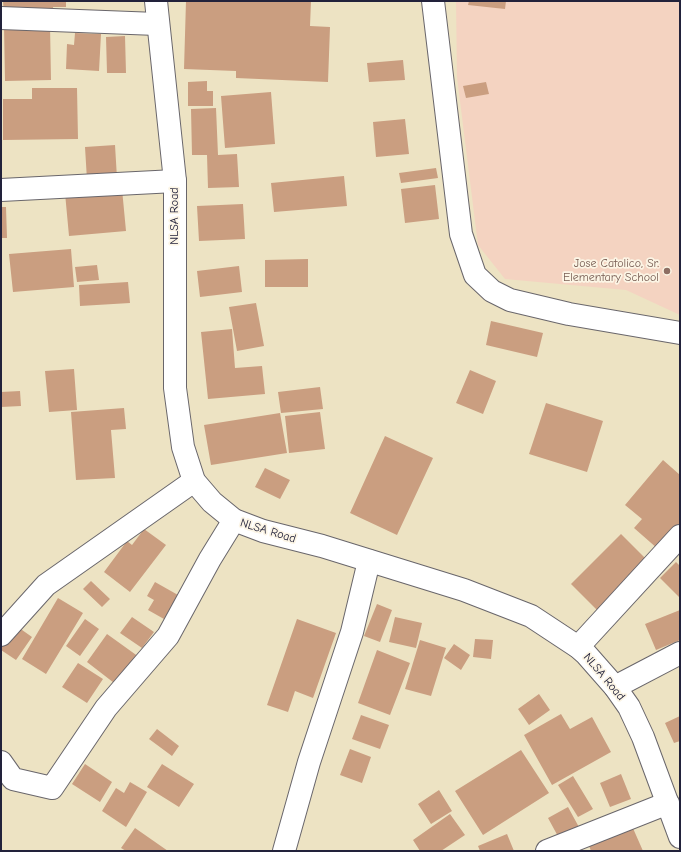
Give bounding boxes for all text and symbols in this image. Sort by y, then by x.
street label: NLSA Road [168,187,182,245]
place label: Jose Catolico, Sr. Elementary School [563,257,659,285]
marker: Jose Catolico, Sr. Elementary School [662,266,672,276]
street label: NLSA Road [238,516,298,546]
street label: NLSA Road [580,650,628,704]

